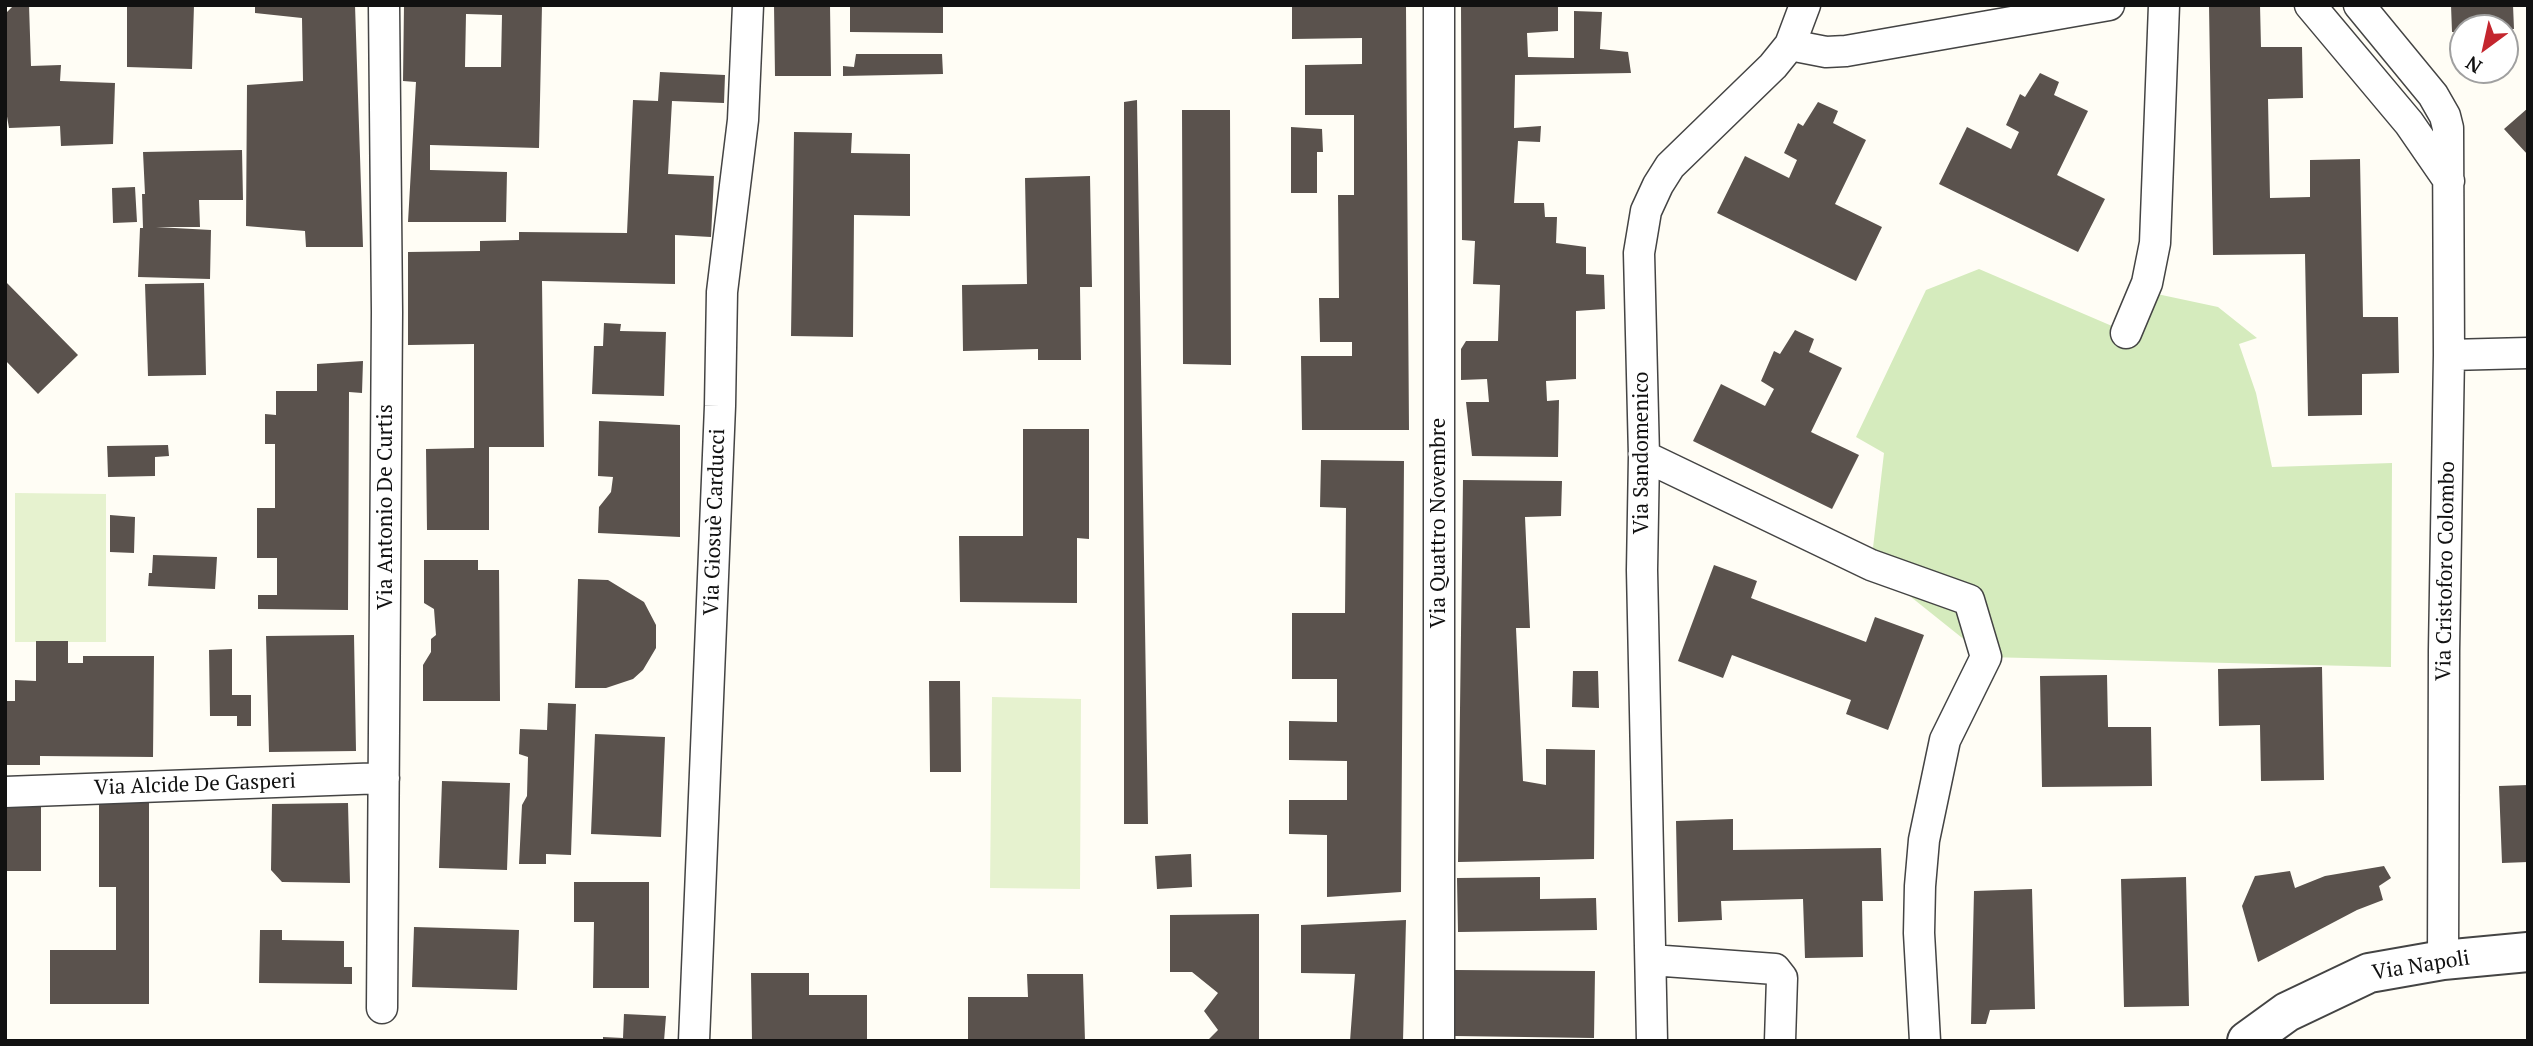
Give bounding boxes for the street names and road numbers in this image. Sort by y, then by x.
street label: Via Sandomenico [1629,372,1655,534]
street label: Via Antonio De Curtis [373,404,399,610]
street label: Via Quattro Novembre [1426,418,1452,628]
street label: Via Giosuè Carducci [699,428,731,616]
street label: Via Cristoforo Colombo [2431,461,2461,681]
street label: Via Alcide De Gasperi [94,769,296,801]
street label: Via Napoli [2370,946,2472,986]

